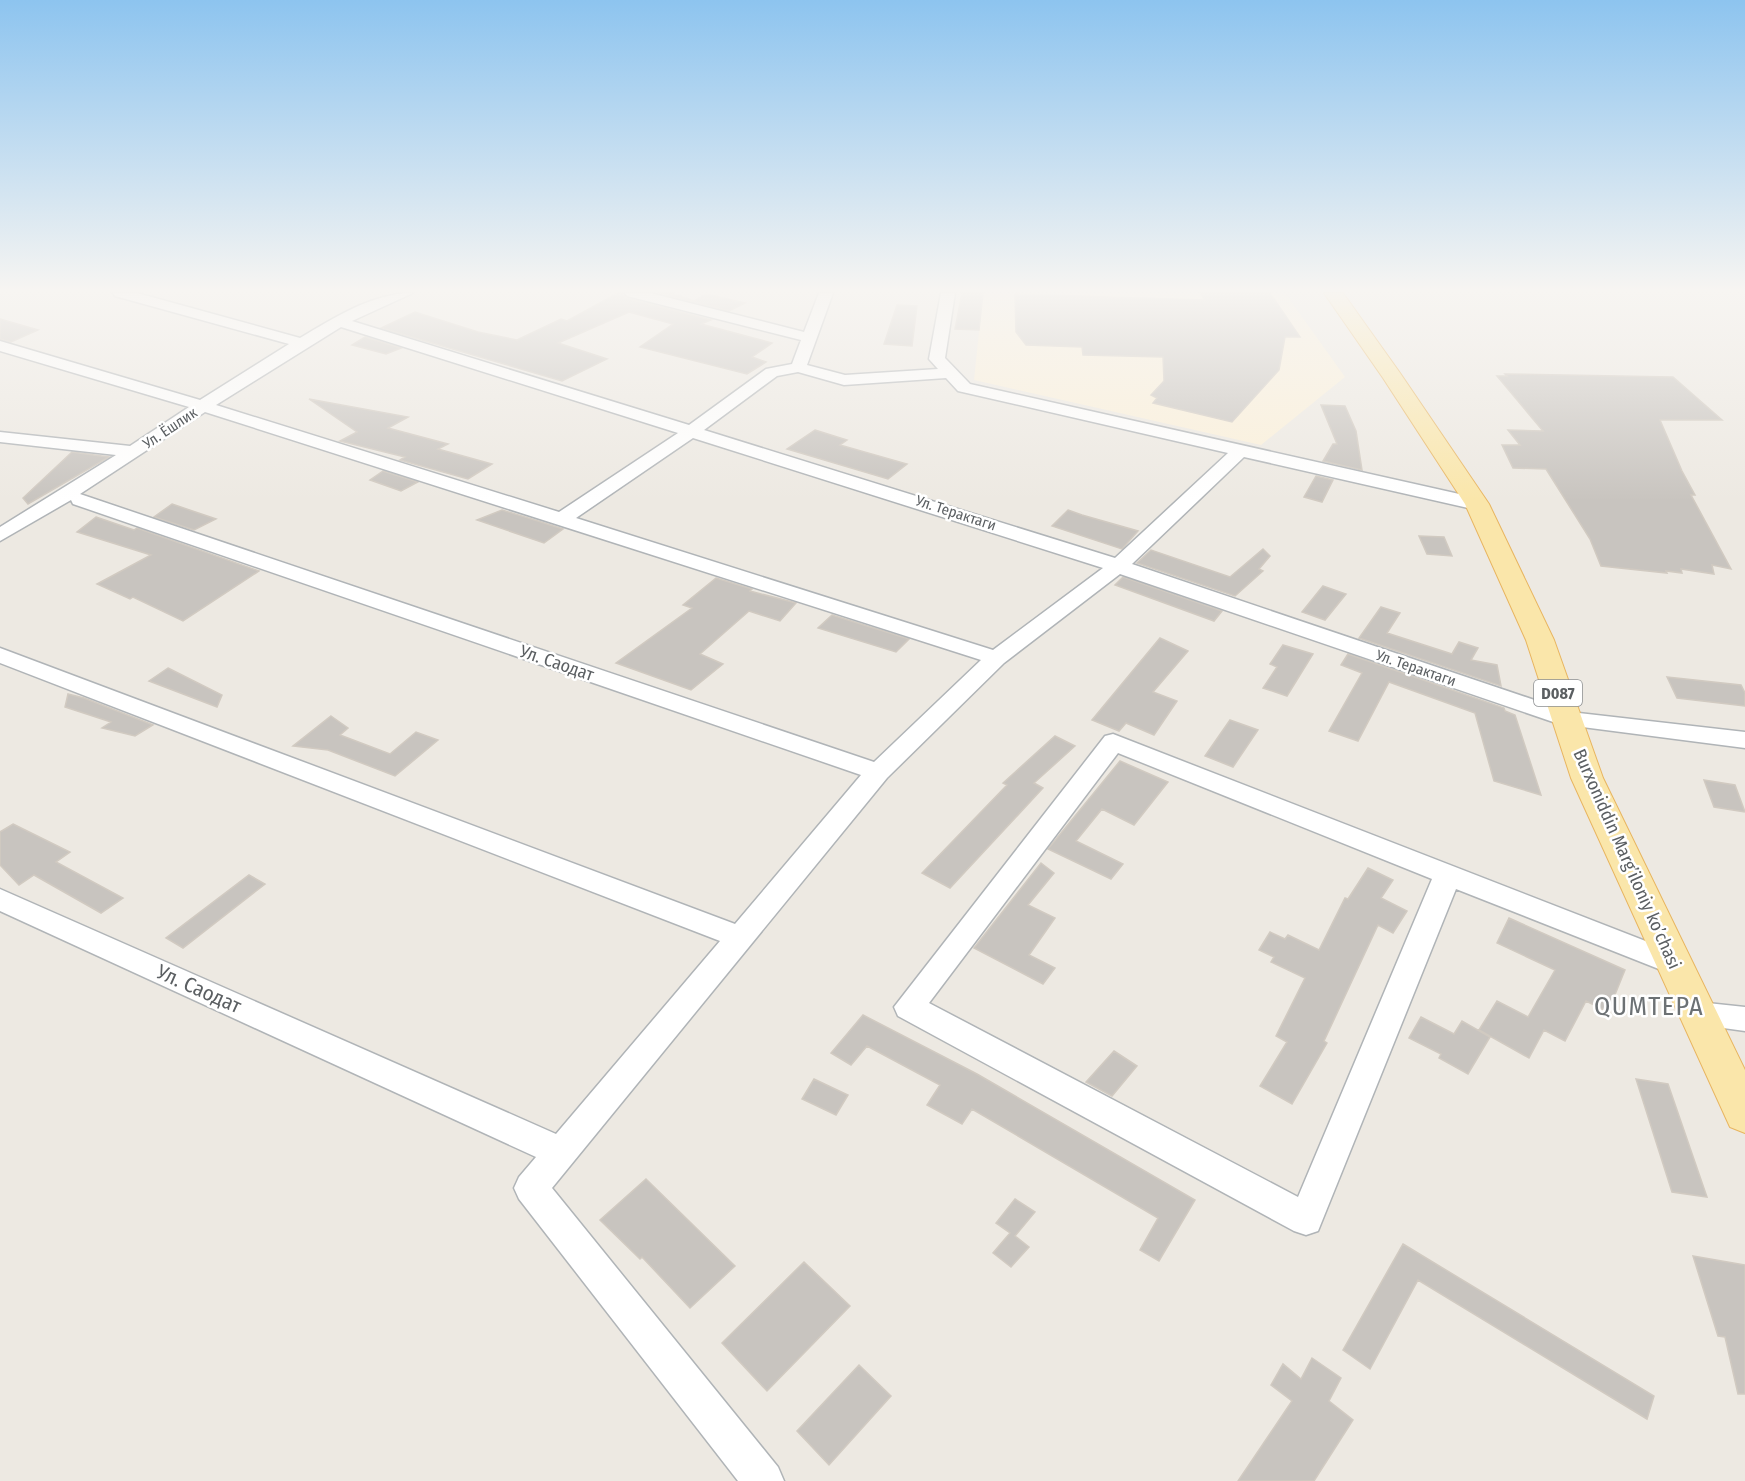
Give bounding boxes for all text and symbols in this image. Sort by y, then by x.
street label: Ул. Ёшлик [139,403,200,453]
street label: Ул. Терактаги [913,491,998,534]
street label: Ул. Саодат [516,640,598,686]
street label: Ул. Терактаги [1373,646,1458,690]
road number: D087 [1534,680,1582,706]
street label: Burxoniddin Marg’iloniy ko’chasi [1568,746,1686,972]
street label: Ул. Саодат [152,958,246,1019]
district label: QUMTEPA [1594,991,1704,1022]

